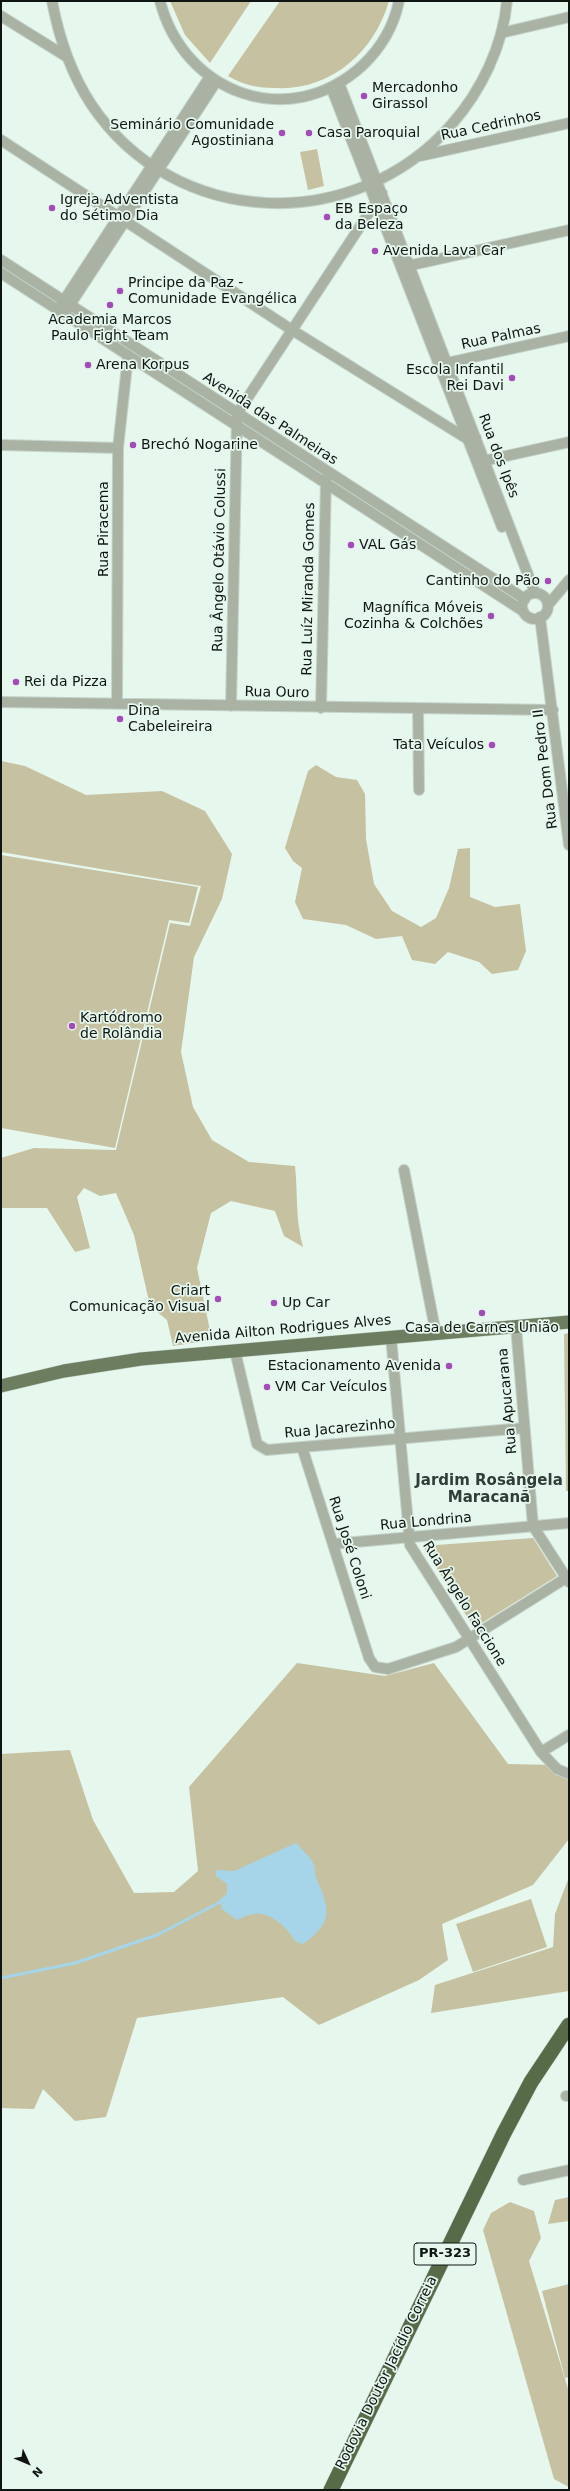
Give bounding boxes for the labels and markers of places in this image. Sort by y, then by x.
place label: Mercadonho Girassol [372,80,458,112]
marker: Mercadonho Girassol [359,91,369,101]
place label: Seminário Comunidade Agostiniana [110,117,274,150]
place label: Casa Paroquial [317,125,420,141]
marker: Seminário Comunidade Agostiniana [277,128,287,138]
marker: Casa Paroquial [304,128,314,138]
place label: Igreja Adventista do Sétimo Dia [60,192,179,224]
place label: EB Espaço da Beleza [335,201,408,234]
marker: Igreja Adventista do Sétimo Dia [47,203,57,213]
marker: EB Espaço da Beleza [322,212,332,222]
place label: Avenida Lava Car [383,243,505,259]
marker: Avenida Lava Car [370,246,380,256]
place label: Principe da Paz - Comunidade Evangélica [128,275,297,308]
marker: Principe da Paz - Comunidade Evangélica [115,286,125,296]
marker: Academia Marcos Paulo Fight Team [105,300,115,310]
place label: Academia Marcos Paulo Fight Team [48,312,172,344]
place label: Arena Korpus [96,357,189,373]
marker: Arena Korpus [83,360,93,370]
place label: Escola Infantil Rei Davi [406,362,504,394]
marker: Escola Infantil Rei Davi [507,373,517,383]
place label: Brechó Nogarine [141,437,258,453]
marker: Brechó Nogarine [128,440,138,450]
place label: VAL Gás [359,537,416,553]
marker: VAL Gás [346,540,356,550]
place label: Cantinho do Pão [426,573,540,589]
marker: Cantinho do Pão [543,576,553,586]
place label: Magnífica Móveis Cozinha & Colchões [344,600,483,632]
marker: Magnífica Móveis Cozinha & Colchões [486,611,496,621]
place label: Rei da Pizza [24,674,107,690]
marker: Rei da Pizza [11,677,21,687]
place label: Dina Cabeleireira [128,703,213,736]
marker: Dina Cabeleireira [115,714,125,724]
place label: Tata Veículos [393,737,484,753]
marker: Tata Veículos [487,740,497,750]
place label: Kartódromo de Rolândia [80,1010,162,1042]
marker: Kartódromo de Rolândia [67,1021,77,1031]
place label: Criart Comunicação Visual [69,1283,210,1316]
marker: Criart Comunicação Visual [213,1294,223,1304]
place label: Up Car [282,1295,330,1311]
marker: Up Car [269,1298,279,1308]
marker: Casa de Carnes União [477,1308,487,1318]
place label: Casa de Carnes União [405,1320,559,1336]
place label: Estacionamento Avenida [268,1358,441,1374]
marker: Estacionamento Avenida [444,1361,454,1371]
place label: VM Car Veículos [275,1379,387,1395]
marker: VM Car Veículos [262,1382,272,1392]

